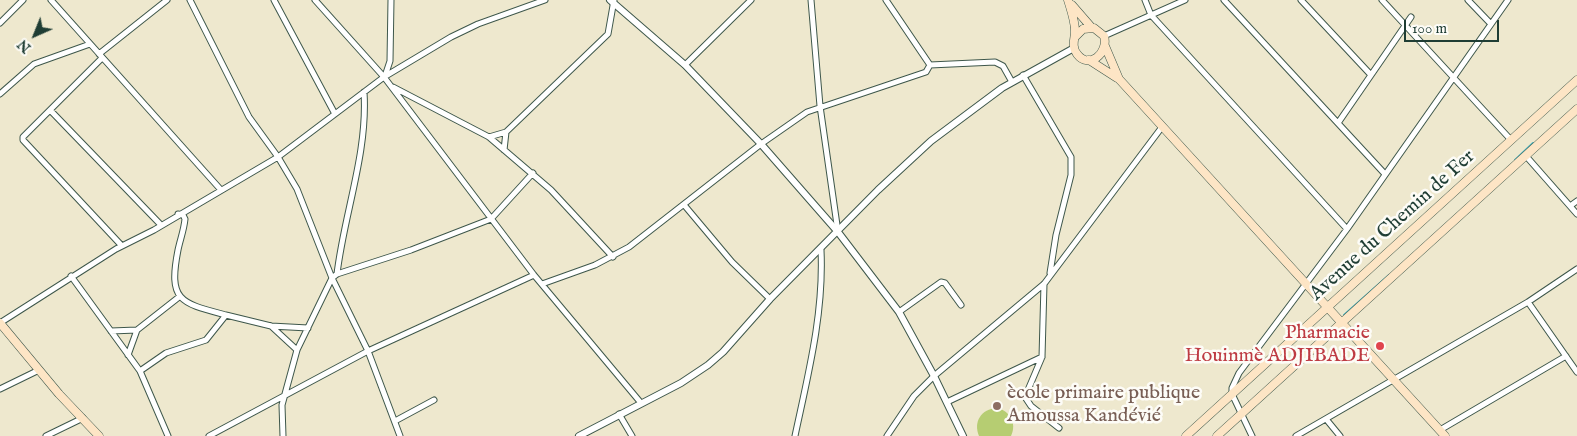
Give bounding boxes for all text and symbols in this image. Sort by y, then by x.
north arrow [10,10,60,60]
scale bar [1407,10,1502,42]
text: 100 m [1412,19,1447,38]
text: N [14,35,35,56]
street label: Avenue du Chemin de Fer [1305,145,1481,307]
place label: Pharmacie Houinmè ADJIBADE [1185,322,1370,369]
marker: Pharmacie Houinmè ADJIBADE [1374,340,1386,352]
place label: ècole primaire publique Amoussa Kandévié [1007,382,1200,429]
marker: ècole primaire publique Amoussa Kandévié [991,400,1003,412]

